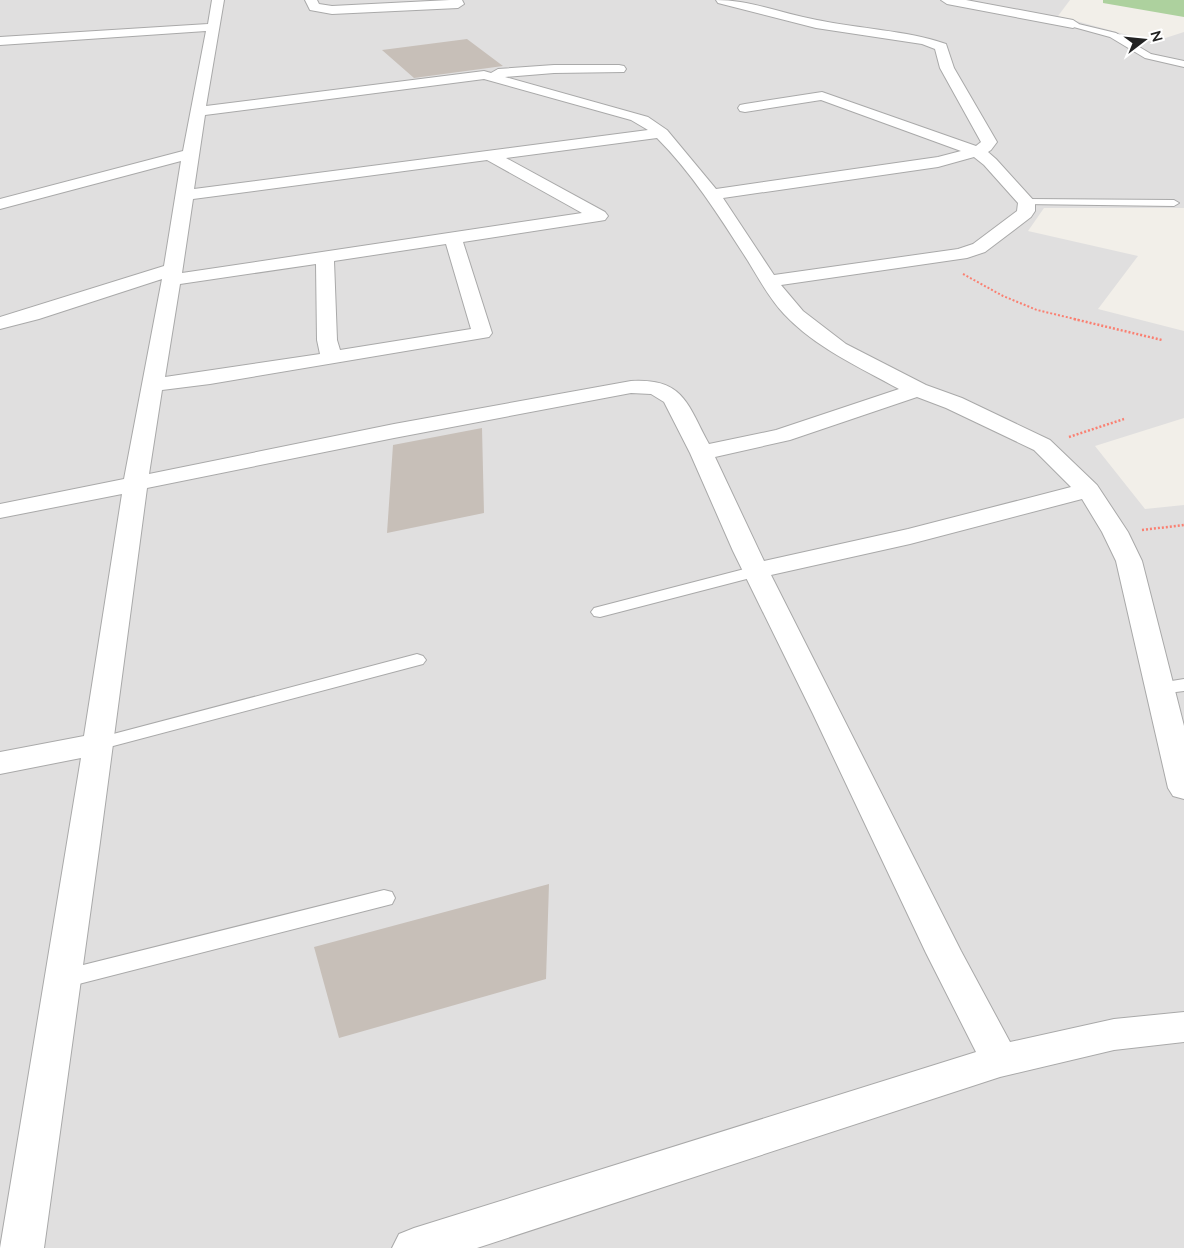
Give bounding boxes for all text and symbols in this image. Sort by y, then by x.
north arrow [1119,15,1169,65]
text: N [1147,29,1167,44]

